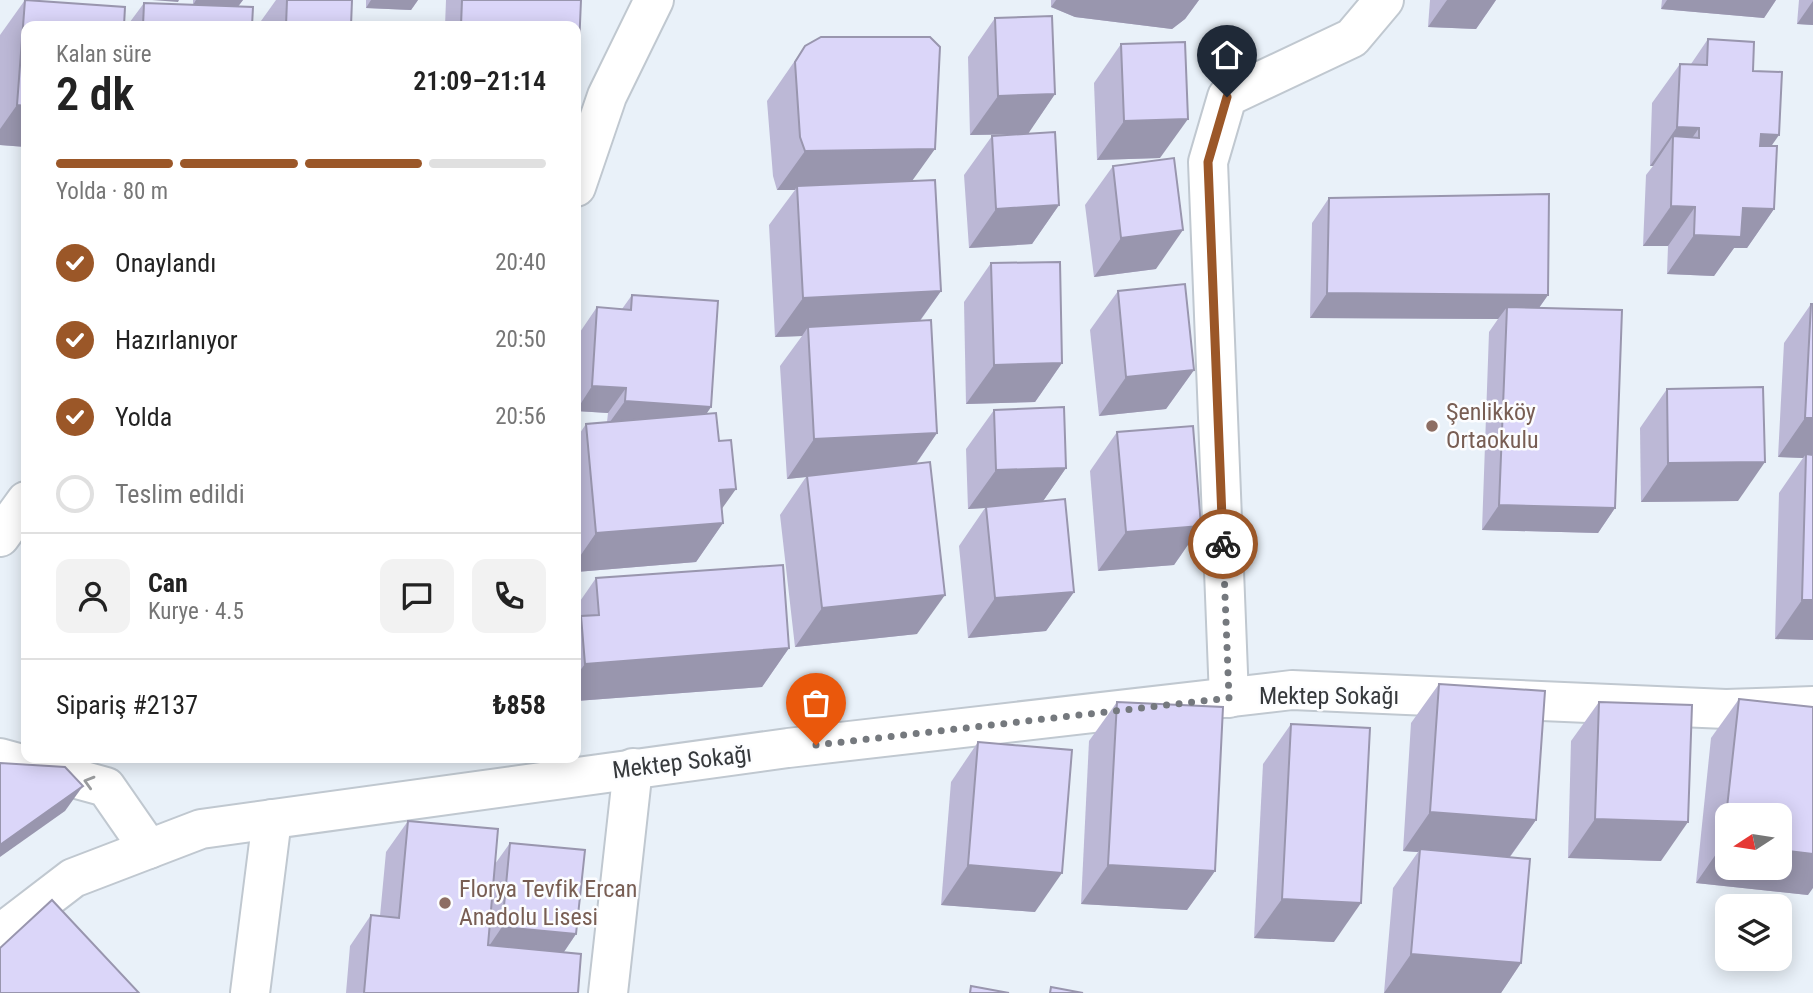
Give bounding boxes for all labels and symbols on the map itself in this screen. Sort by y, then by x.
pin [1197,25,1257,97]
place label: Şenlikköy Ortaokulu [1446,398,1539,454]
marker: Şenlikköy Ortaokulu [1424,418,1440,434]
courier [1188,509,1258,579]
pin [786,673,846,745]
street label: Mektep Sokağı [1259,682,1399,710]
street label: Mektep Sokağı [611,740,753,784]
one-way arrow [83,776,95,791]
north arrow [1715,803,1792,880]
place label: Florya Tevfik Ercan Anadolu Lisesi [459,875,637,931]
marker: Florya Tevfik Ercan Anadolu Lisesi [437,895,453,911]

